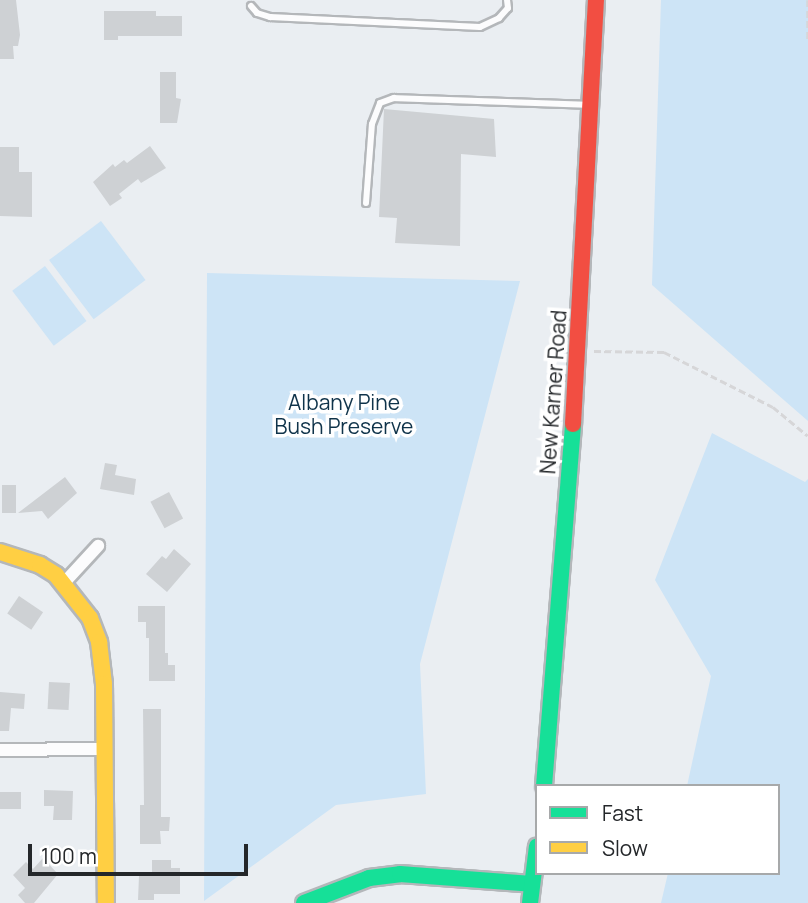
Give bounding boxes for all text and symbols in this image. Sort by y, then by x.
street label: New Karner Road [535,309,571,475]
park label: Albany Pine Bush Preserve [275,389,413,439]
legend [535,784,780,875]
text: Fast [602,799,643,827]
scale bar [32,830,252,874]
text: Slow [602,834,648,862]
text: 100 m [41,842,97,870]

